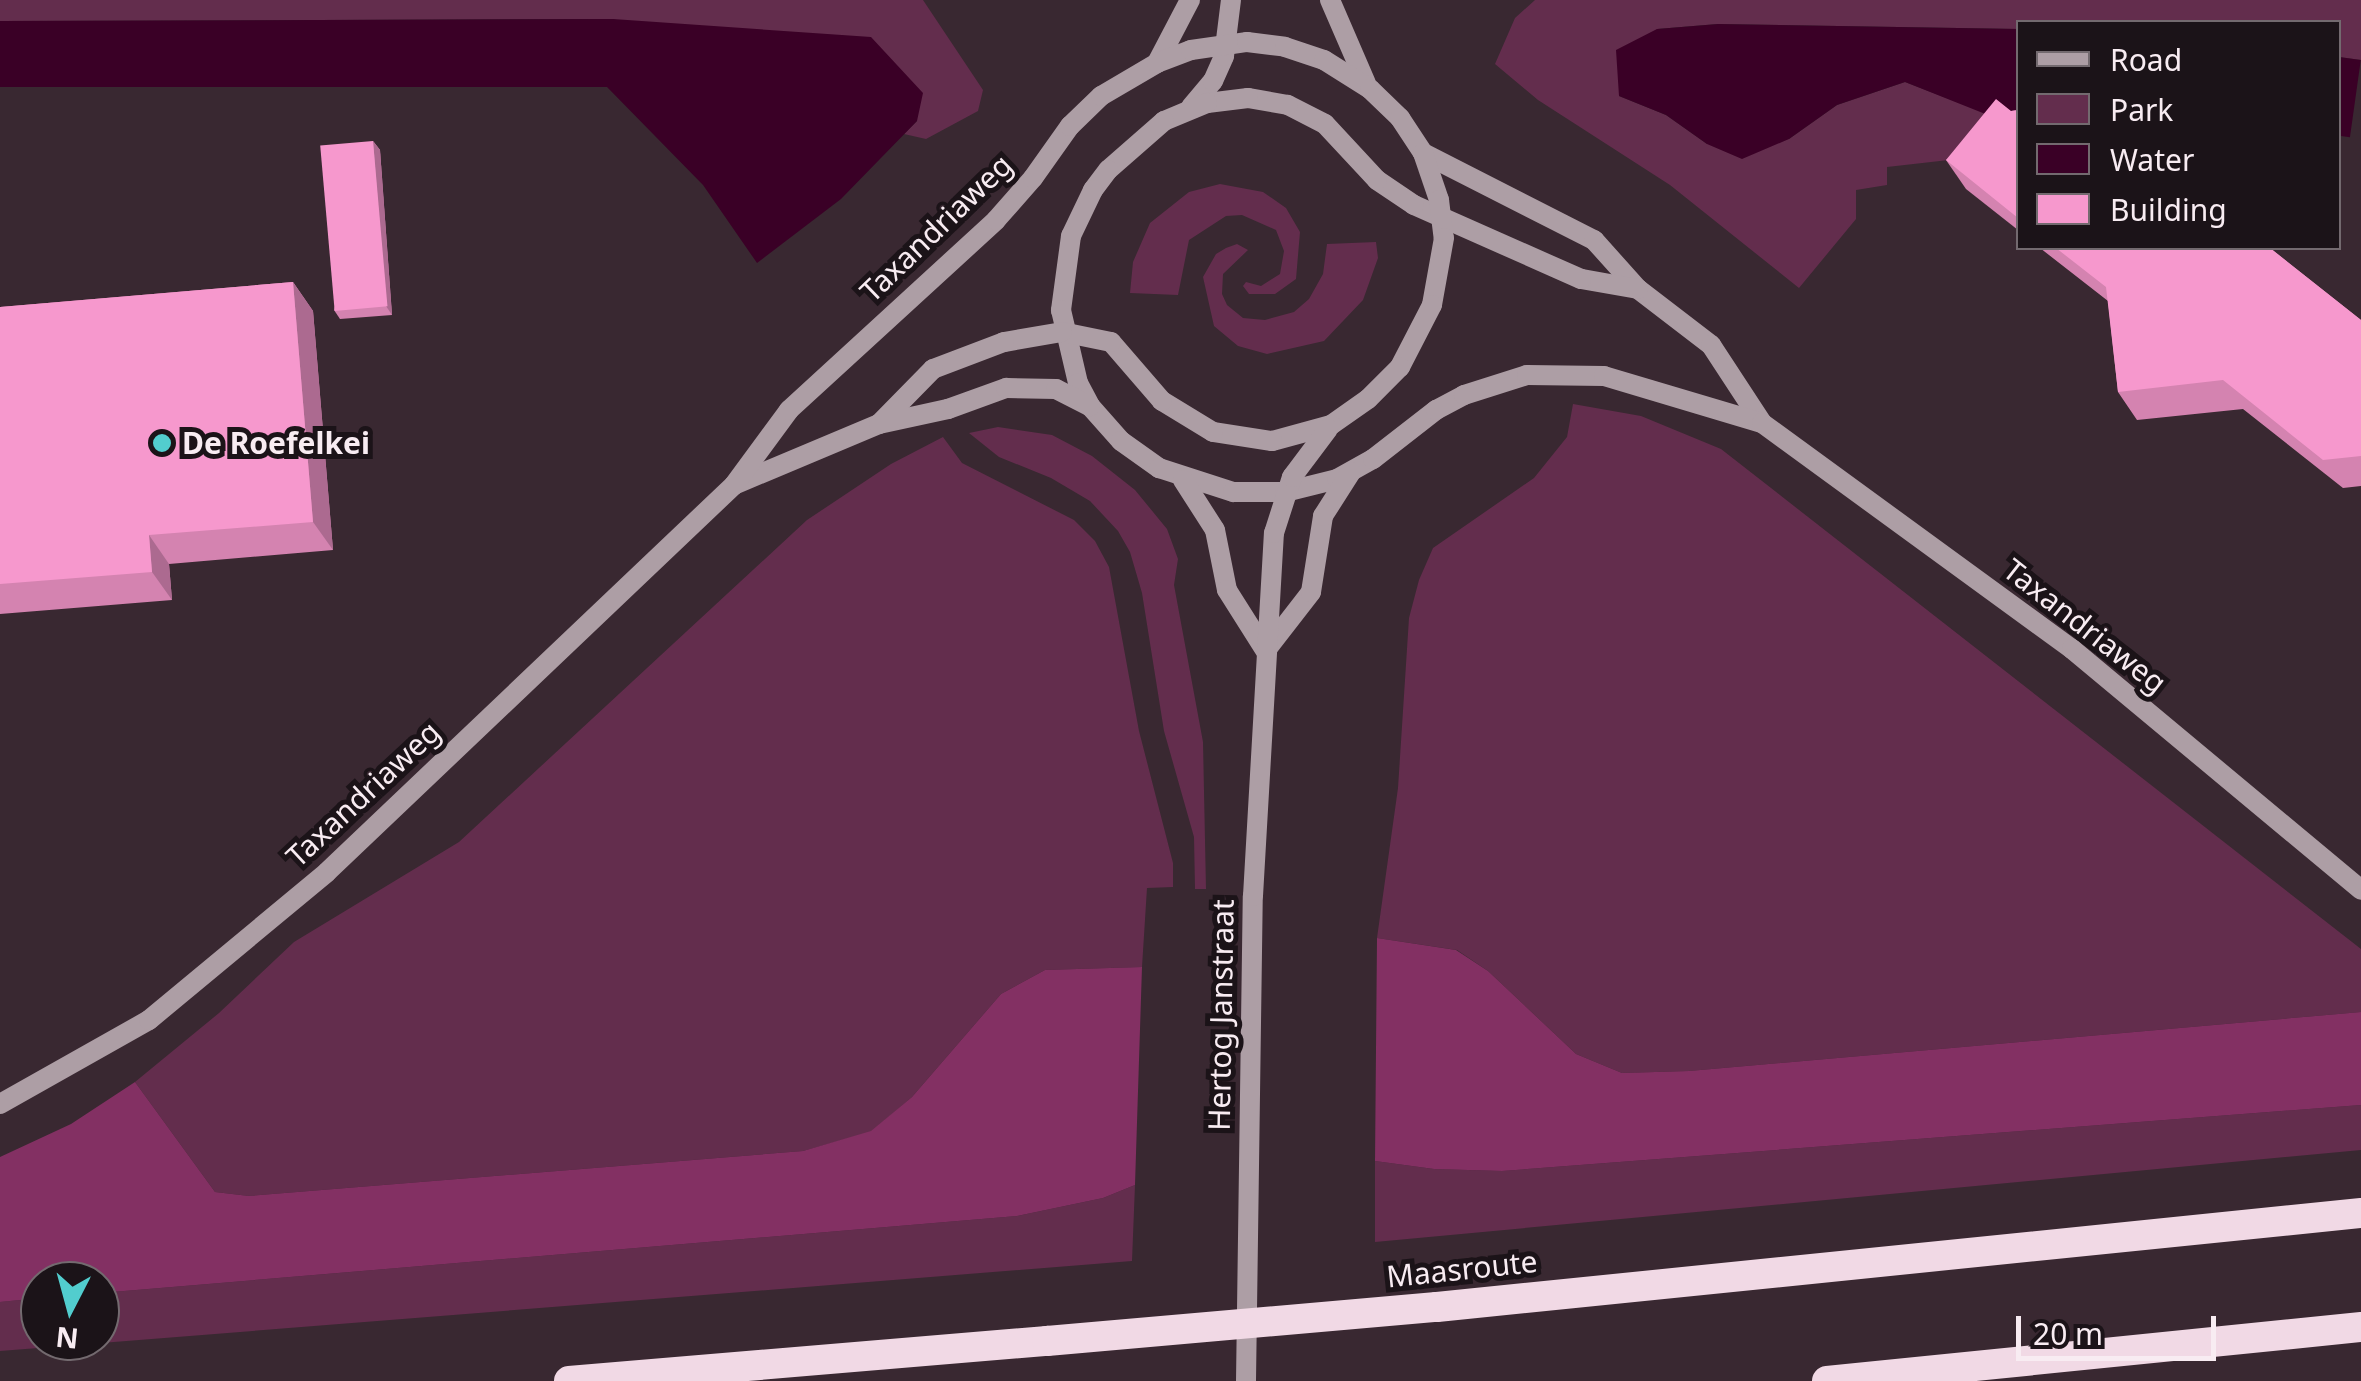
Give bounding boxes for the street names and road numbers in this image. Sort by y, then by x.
street label: Taxandriaweg [853,147,1019,309]
street label: Taxandriaweg [1996,551,2174,701]
street label: Taxandriaweg [279,714,447,874]
street label: Hertog Janstraat [1201,899,1241,1131]
street label: Maasroute [1385,1243,1539,1295]

